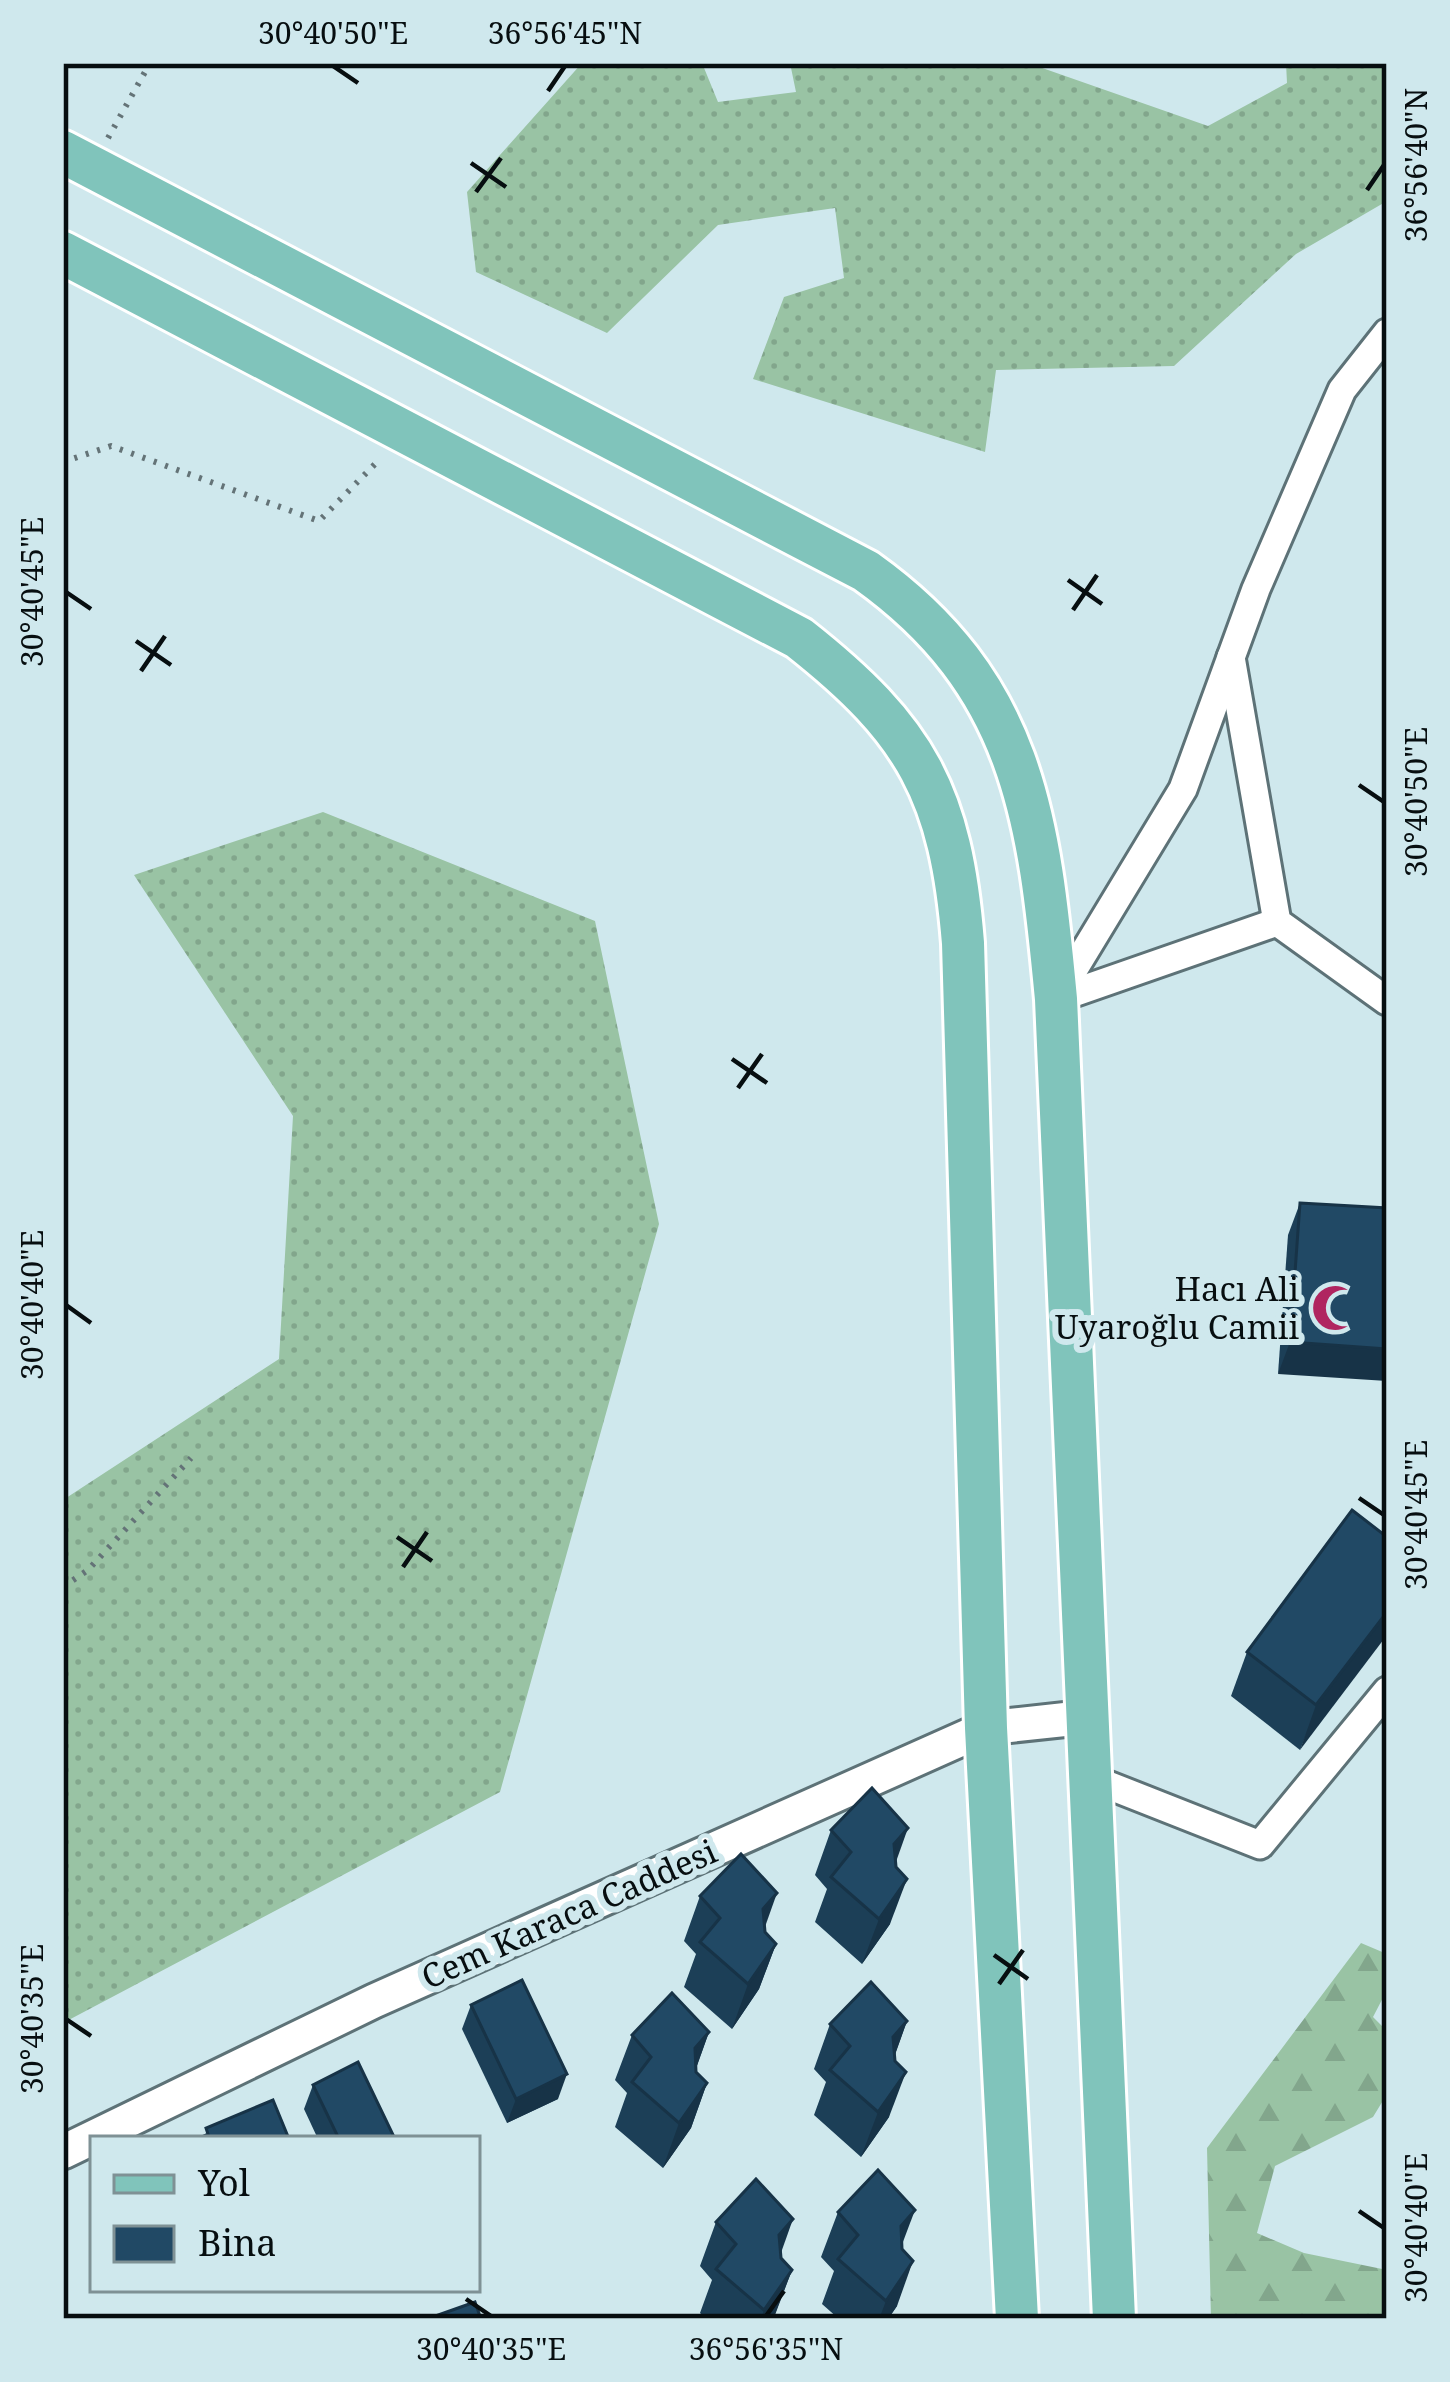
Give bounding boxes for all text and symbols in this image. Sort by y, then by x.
text: 30°40'50"E [258,12,408,53]
text: 36°56'45"N [488,12,642,53]
text: 36°56'40"N [1395,88,1436,242]
text: 30°40'45"E [11,517,52,667]
text: 30°40'50"E [1395,727,1436,877]
text: 30°40'40"E [11,1230,52,1380]
place label: Hacı Ali Uyaroğlu Camii [1055,1266,1299,1349]
mosque icon: Hacı Ali Uyaroğlu Camii [1310,1283,1360,1333]
text: 30°40'45"E [1395,1440,1436,1590]
street label: Cem Karaca Caddesi [414,1828,724,1999]
text: 30°40'35"E [11,1944,52,2094]
legend [90,2136,480,2292]
text: 30°40'40"E [1395,2153,1436,2303]
text: Yol [197,2158,250,2207]
text: Bina [198,2218,277,2267]
text: 30°40'35"E [416,2328,566,2369]
text: 36°56'35"N [689,2328,843,2369]

